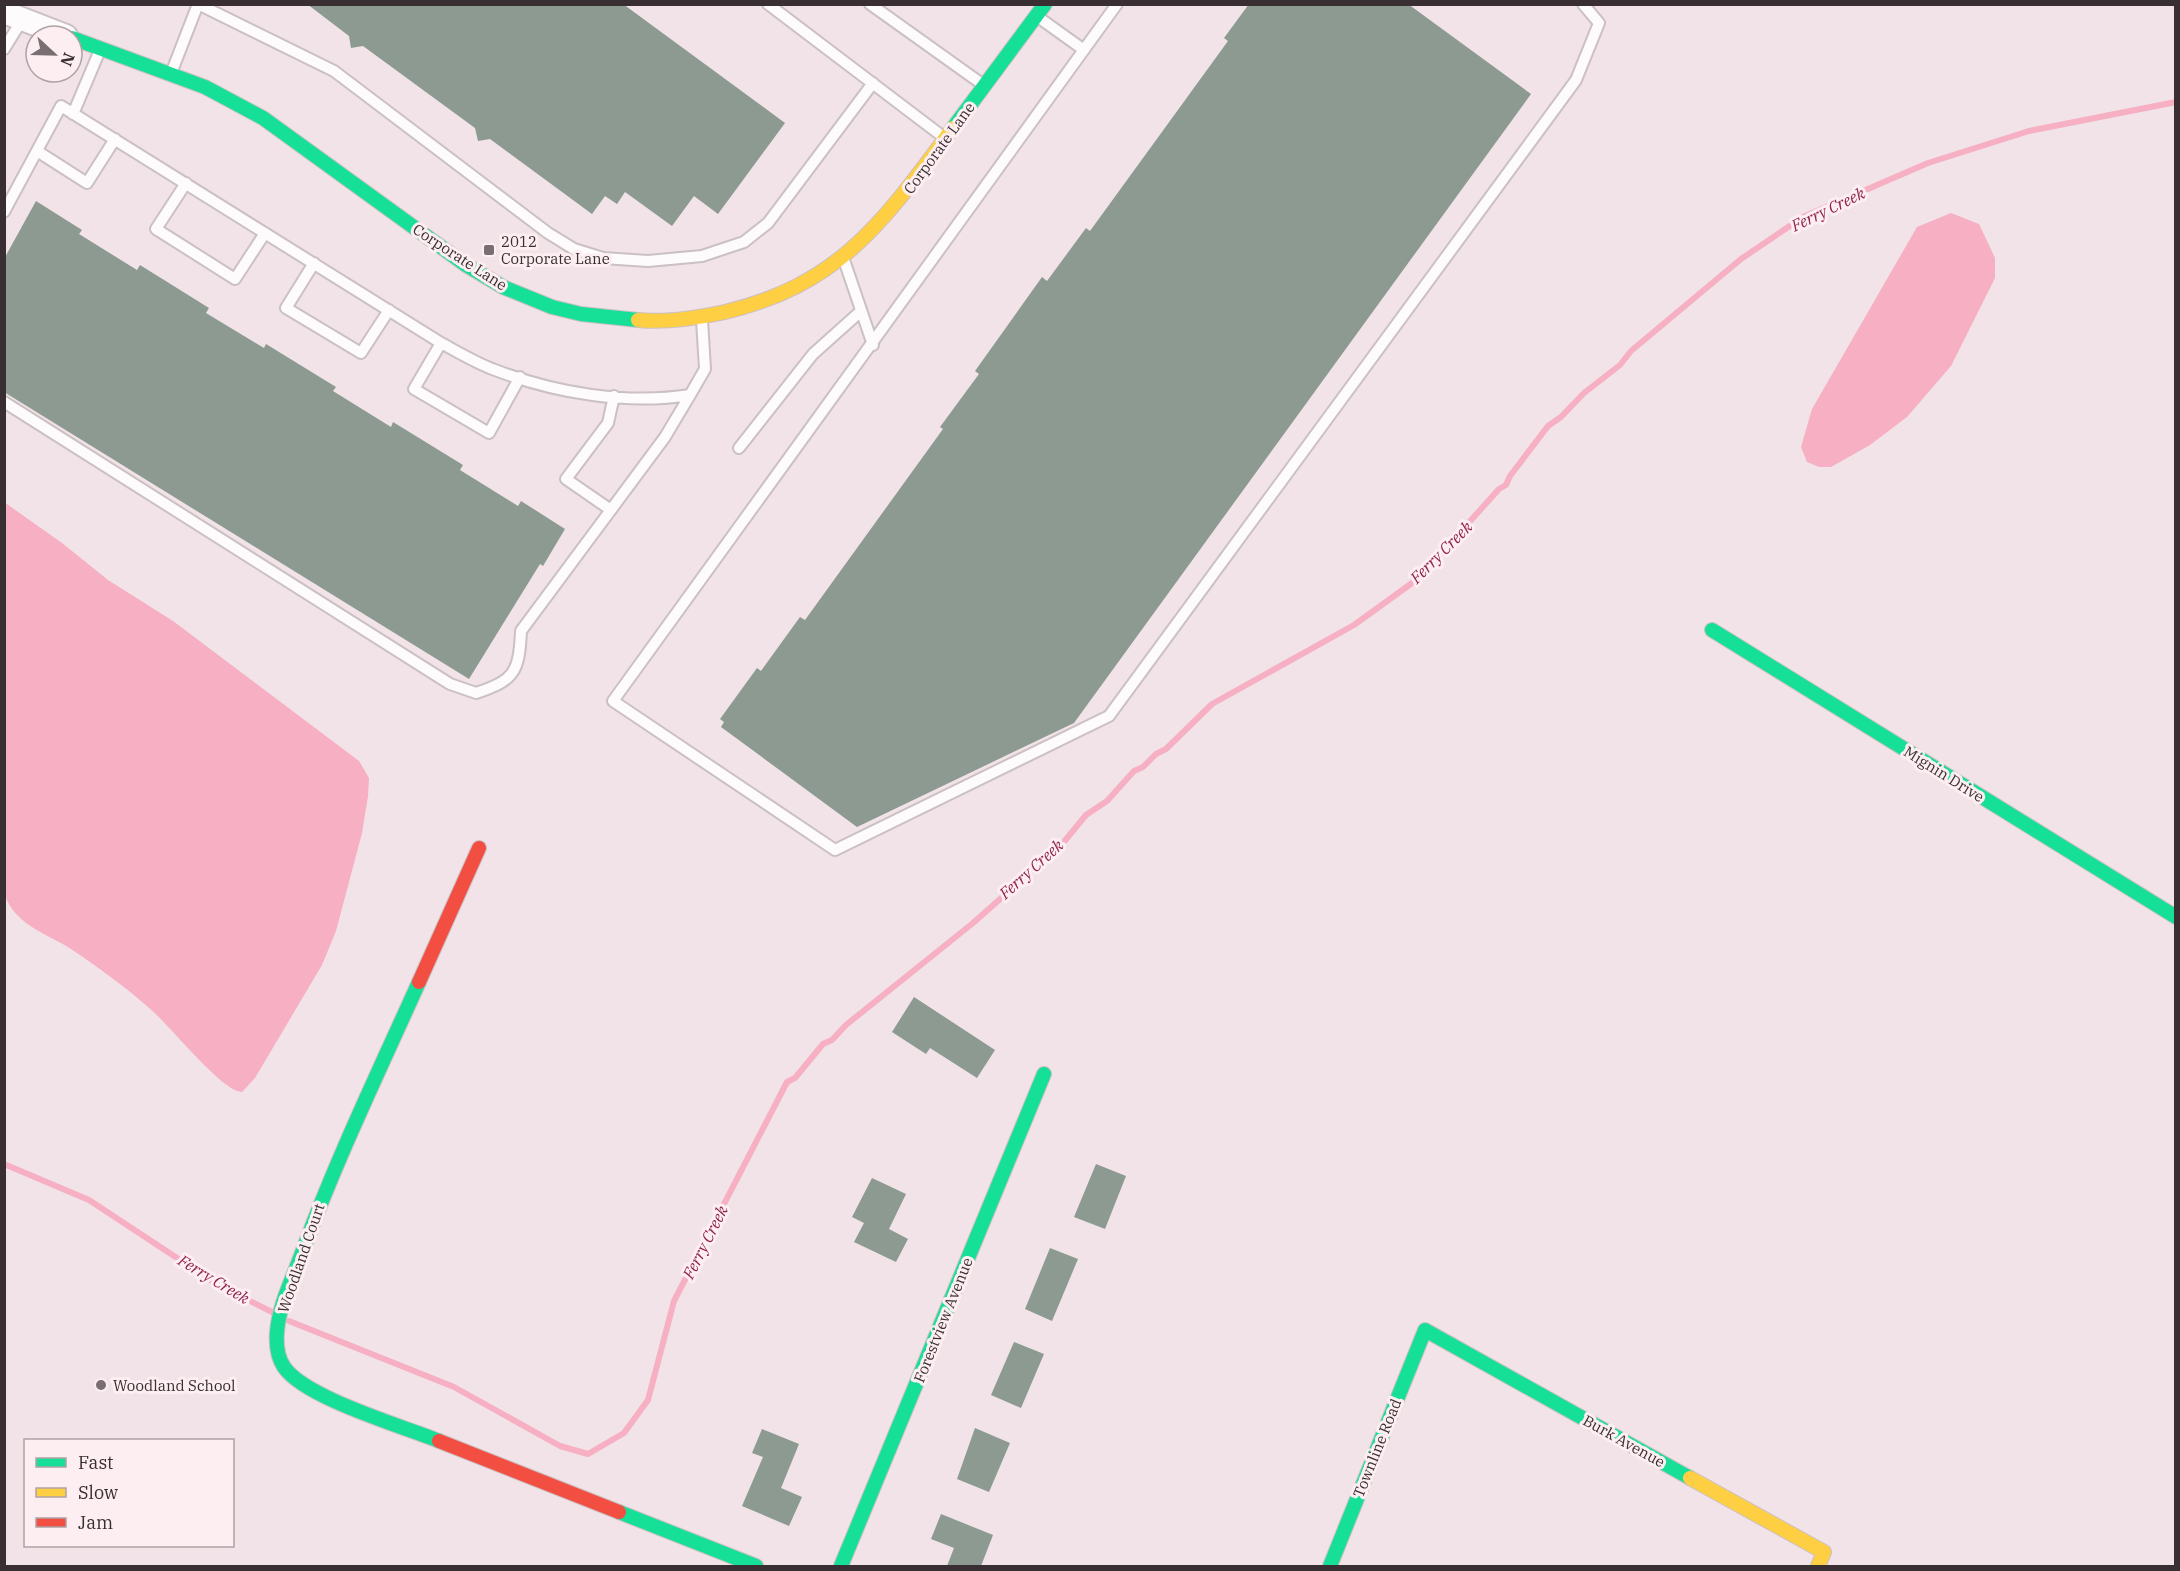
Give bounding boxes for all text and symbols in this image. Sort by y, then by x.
north arrow [24,24,84,84]
text: N [56,50,80,69]
street label: Corporate Lane [899,98,979,198]
water label: Ferry Creek [1787,182,1869,236]
street label: Corporate Lane [409,219,511,295]
place label: 2012 Corporate Lane [501,232,610,268]
marker: 2012 Corporate Lane [482,243,496,257]
water label: Ferry Creek [1405,516,1477,588]
street label: Mignin Drive [1900,742,1988,806]
water label: Ferry Creek [994,835,1068,904]
street label: Woodland Court [273,1201,329,1315]
water label: Ferry Creek [678,1202,732,1283]
water label: Ferry Creek [174,1249,254,1308]
street label: Forestview Avenue [909,1255,977,1385]
place label: Woodland School [113,1376,236,1395]
marker: Woodland School [94,1378,108,1392]
street label: Townline Road [1349,1396,1405,1500]
street label: Burk Avenue [1580,1411,1668,1471]
legend [24,1439,234,1547]
text: Fast [78,1451,113,1474]
text: Slow [78,1481,118,1504]
text: Jam [78,1511,113,1534]

